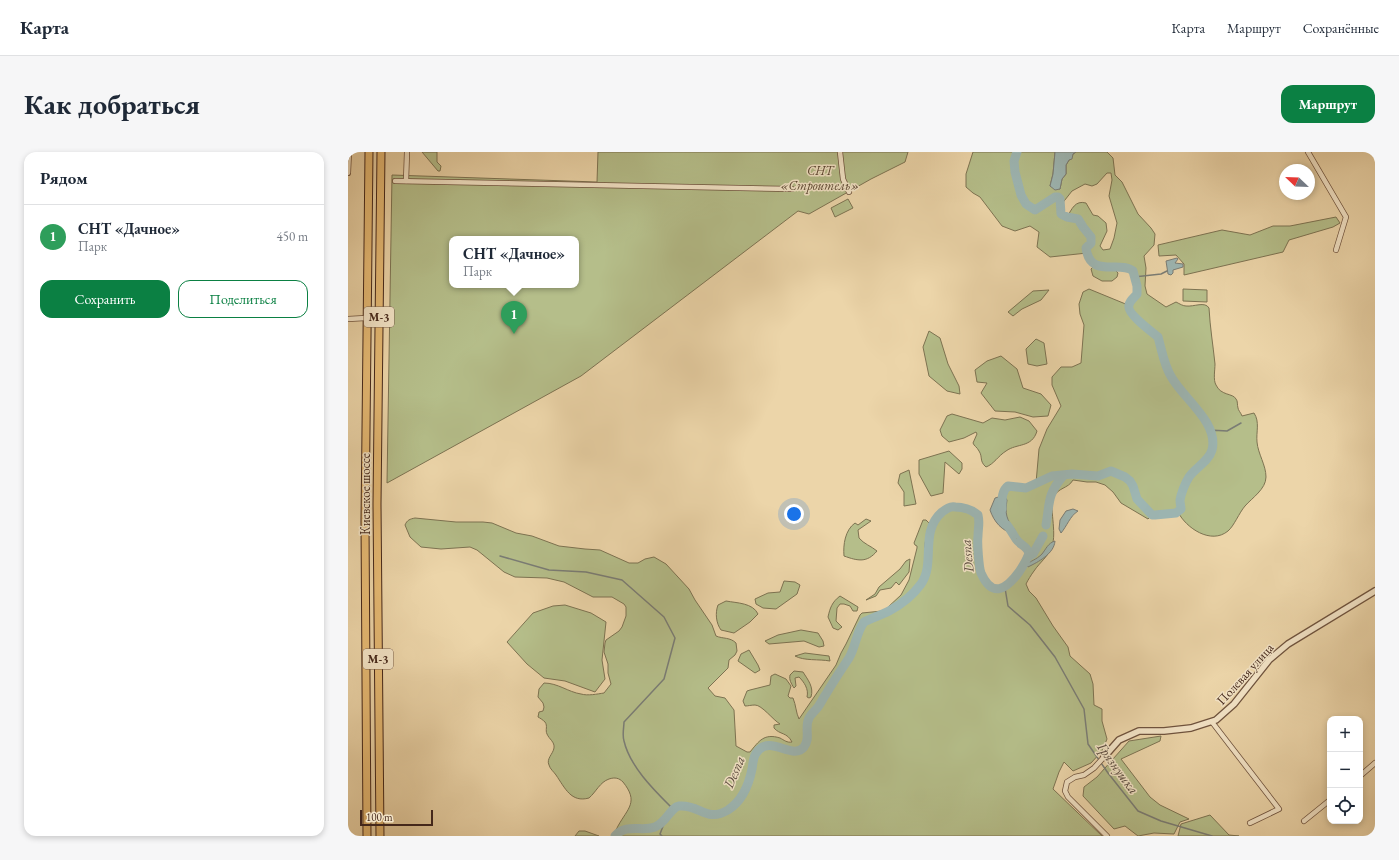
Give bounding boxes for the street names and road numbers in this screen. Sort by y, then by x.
road number: М-3 [364,307,394,327]
street label: Киевское шоссе [357,453,374,535]
street label: Полевая улица [1213,639,1278,709]
road number: М-3 [363,649,393,669]

